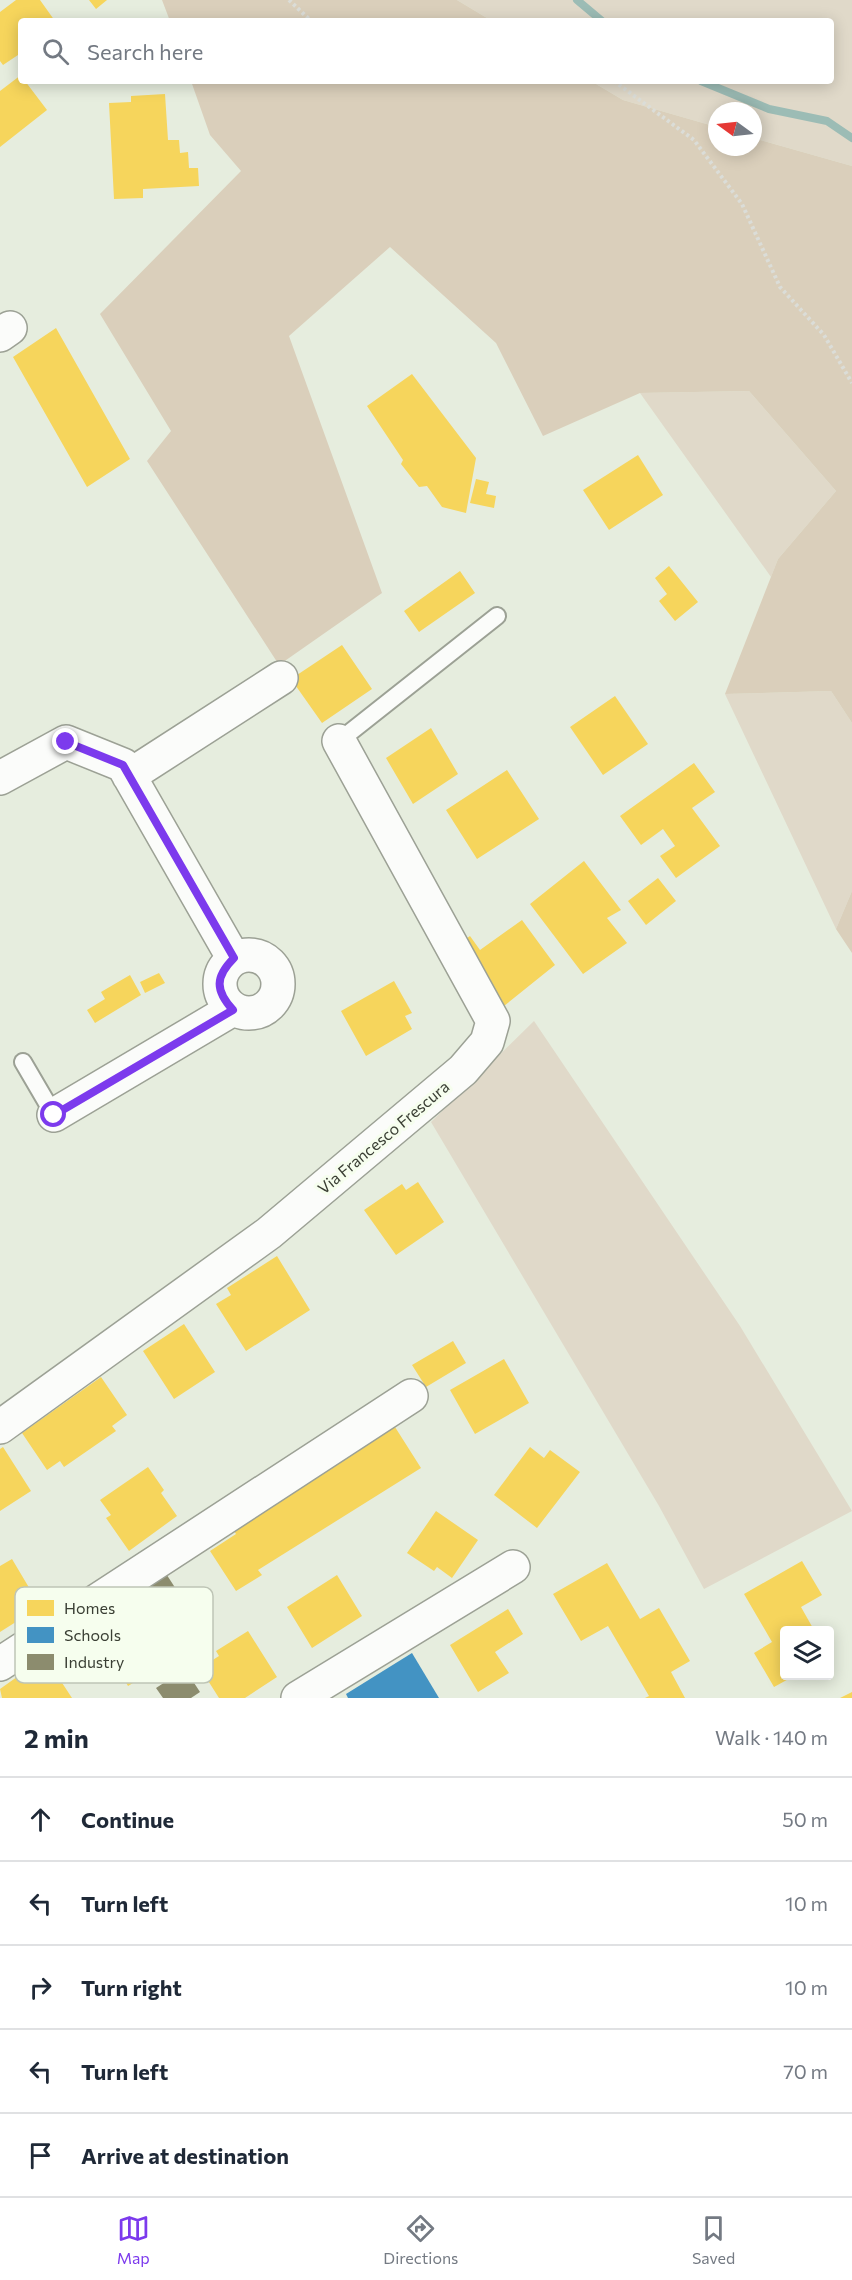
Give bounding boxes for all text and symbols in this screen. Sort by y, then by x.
search box [18,18,834,84]
icon: search [39,35,72,68]
text: Search here [87,38,203,65]
north arrow [708,102,762,156]
route end [52,728,78,754]
street label: Via Francesco Frescura [313,1076,453,1198]
route start [40,1101,66,1127]
legend [15,1587,213,1683]
text: Homes [64,1598,115,1617]
text: Schools [64,1625,121,1644]
map controls [780,1626,834,1680]
button: layers [780,1626,834,1680]
text: Industry [64,1652,124,1671]
text: 2 min [24,1722,89,1753]
text: Walk · 140 m [715,1725,828,1749]
icon: ahead [24,1803,57,1836]
text: Continue [81,1806,174,1833]
text: 50 m [782,1807,828,1831]
icon: left [24,1887,57,1920]
text: Turn left [81,1890,168,1917]
text: 10 m [785,1891,828,1915]
icon: right [24,1971,57,2004]
text: Turn right [81,1974,182,2001]
text: 10 m [785,1975,828,1999]
icon: left [24,2055,57,2088]
text: Turn left [81,2058,168,2085]
text: 70 m [783,2059,828,2083]
icon: arrive [24,2139,57,2172]
text: Arrive at destination [81,2142,289,2169]
tab: Map [117,2212,150,2267]
tab: Directions [383,2212,458,2267]
tab: Saved [692,2212,735,2267]

